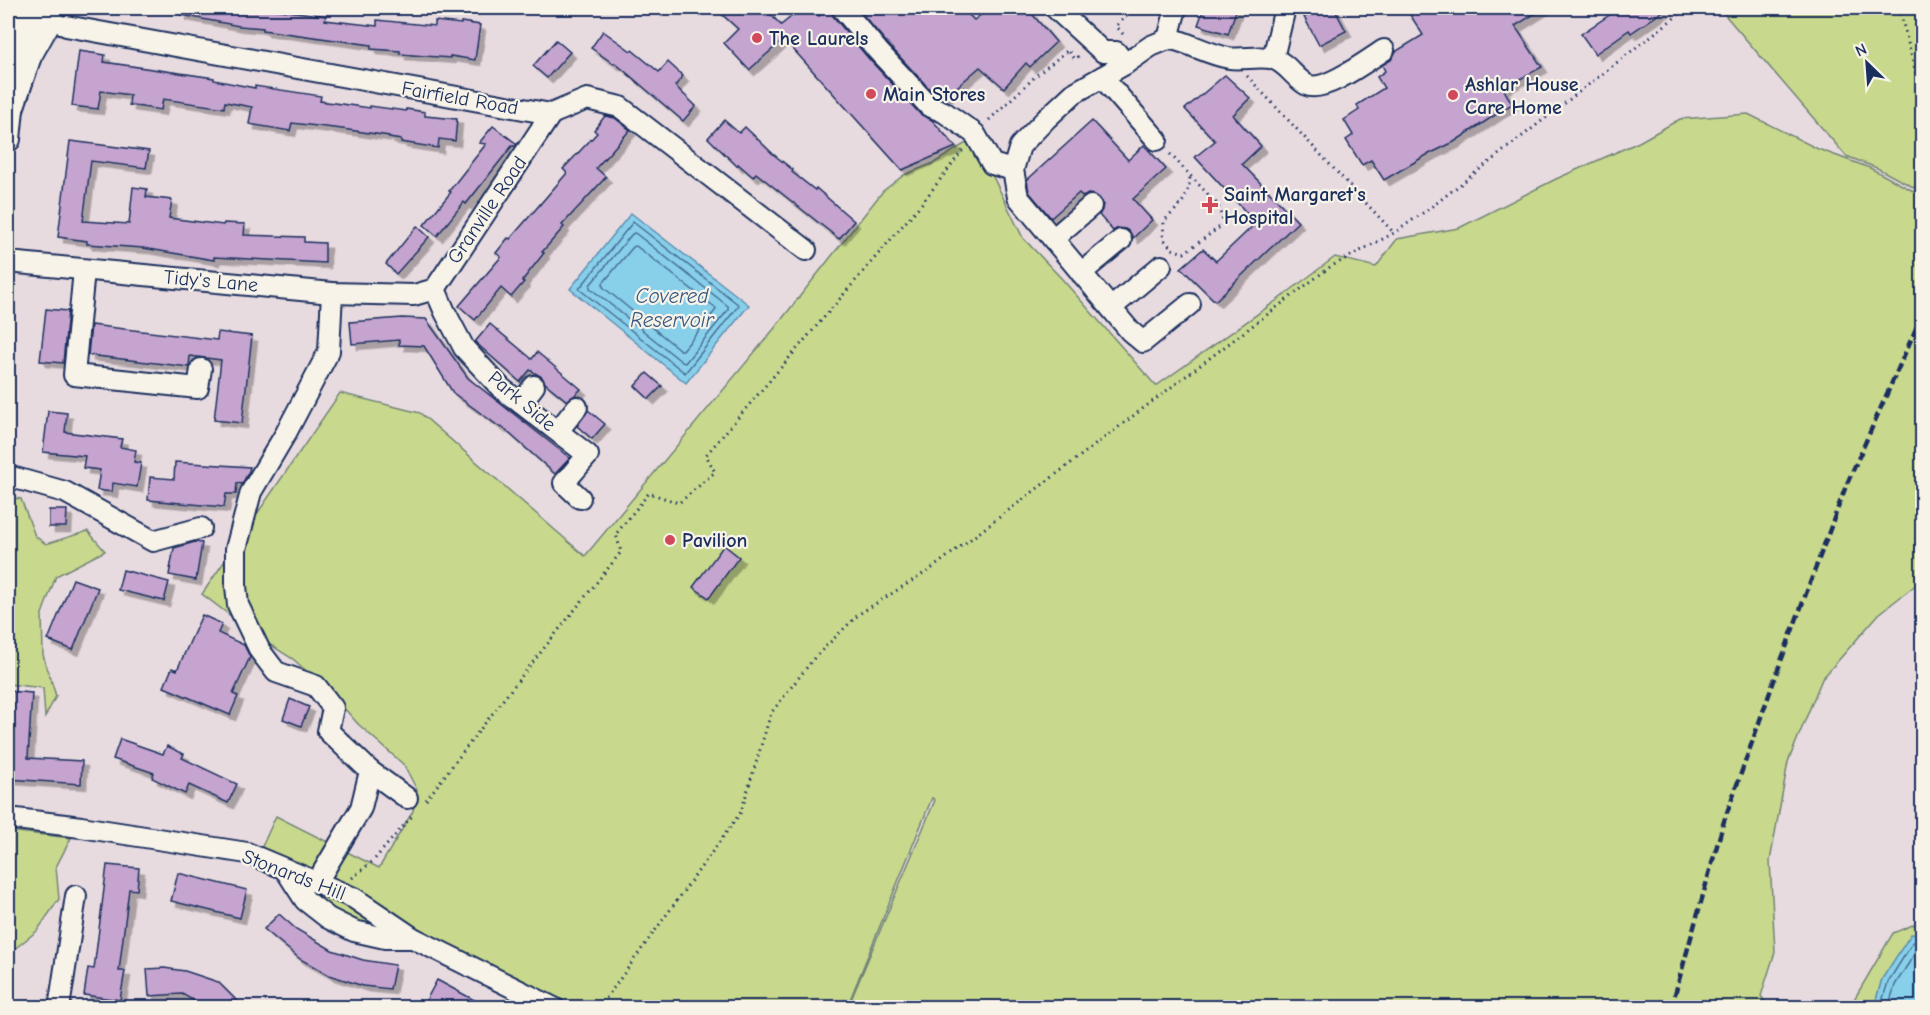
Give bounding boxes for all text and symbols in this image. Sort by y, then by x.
place label: The Laurels [769,27,868,50]
marker: The Laurels [750,31,764,45]
north arrow [1837,33,1897,93]
text: N [1853,40,1870,61]
place label: Ashlar House Care Home [1465,73,1579,119]
street label: Fairfield Road [400,76,520,120]
place label: Main Stores [883,83,985,106]
marker: Main Stores [864,87,878,101]
marker: Ashlar House Care Home [1446,88,1460,102]
street label: Granville Road [443,152,531,268]
place label: Saint Margaret's Hospital [1224,183,1366,229]
marker: Saint Margaret's Hospital [1201,196,1219,214]
street label: Tidy's Lane [163,265,259,297]
water label: Covered Reservoir [630,284,715,332]
street label: Park Side [484,366,560,436]
place label: Pavilion [682,529,747,552]
marker: Pavilion [663,533,677,547]
street label: Stonards Hill [239,845,349,905]

